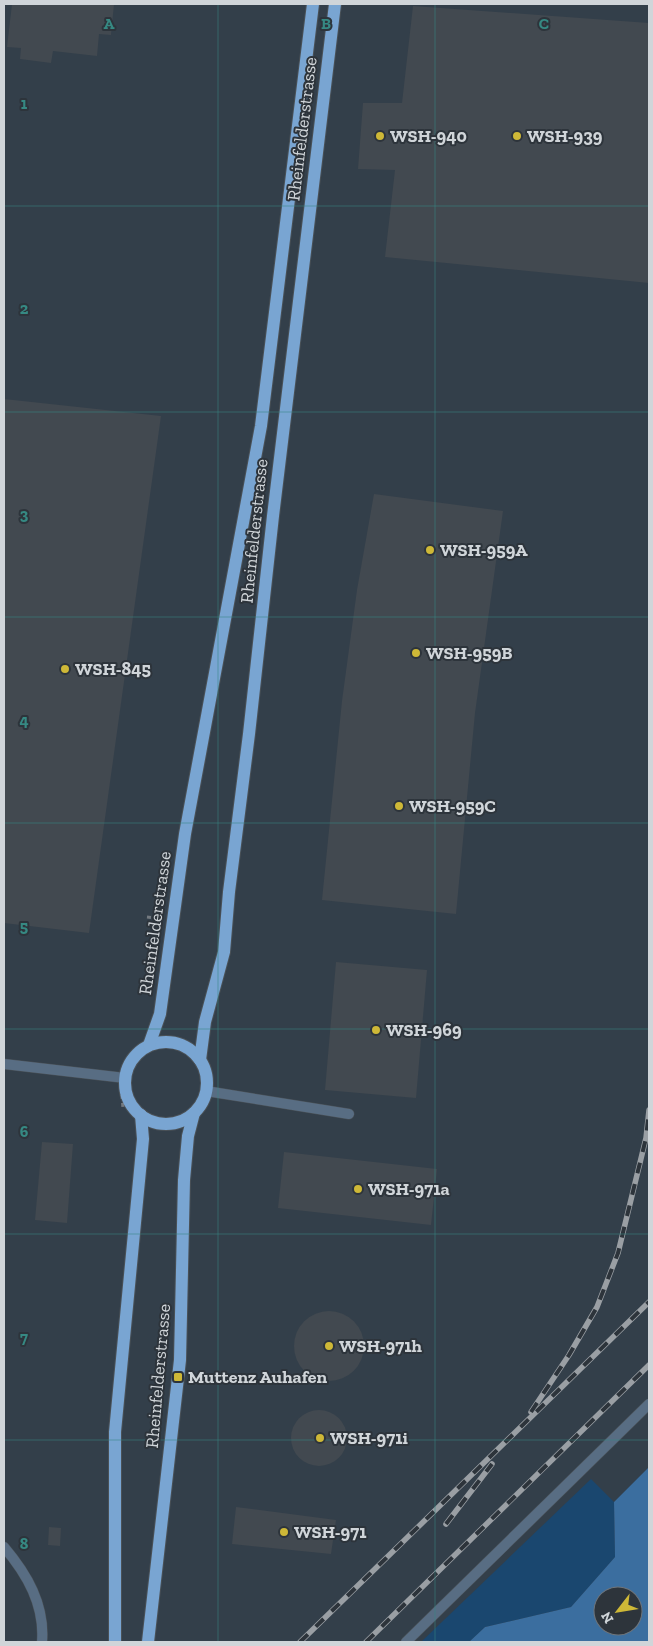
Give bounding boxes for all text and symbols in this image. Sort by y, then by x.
text: A [104,14,115,33]
text: B [321,14,331,33]
text: C [539,14,549,33]
street label: Rheinfelderstrasse [282,56,322,202]
text: 1 [21,94,28,113]
place label: WSH-940 [390,125,467,147]
place label: WSH-939 [527,125,603,147]
marker: WSH-940 [374,130,386,142]
marker: WSH-939 [511,130,523,142]
text: 2 [20,299,29,318]
street label: Rheinfelderstrasse [235,458,273,604]
text: 3 [20,505,29,524]
place label: WSH-959A [440,539,528,561]
marker: WSH-959A [424,544,436,556]
place label: WSH-959B [426,642,512,664]
marker: WSH-959B [410,647,422,659]
place label: WSH-845 [75,658,151,680]
marker: WSH-845 [59,663,71,675]
text: 4 [19,711,29,730]
place label: WSH-959C [409,795,496,817]
marker: WSH-959C [393,800,405,812]
street label: Rheinfelderstrasse [134,850,176,996]
text: 5 [20,917,28,936]
place label: WSH-969 [386,1019,462,1041]
marker: WSH-969 [370,1024,382,1036]
text: 6 [20,1122,29,1141]
place label: WSH-971a [368,1178,450,1200]
marker: WSH-971a [352,1183,364,1195]
street label: Rheinfelderstrasse [141,1303,175,1449]
text: 7 [20,1328,28,1347]
place label: WSH-971h [339,1335,422,1357]
marker: WSH-971h [323,1340,335,1352]
place label: Muttenz Auhafen [188,1366,327,1388]
marker: Muttenz Auhafen [172,1371,184,1383]
place label: WSH-971i [330,1427,408,1449]
marker: WSH-971i [314,1432,326,1444]
place label: WSH-971 [294,1521,366,1543]
marker: WSH-971 [278,1526,290,1538]
text: 8 [20,1534,29,1553]
north arrow [593,1586,643,1636]
text: N [597,1608,617,1626]

